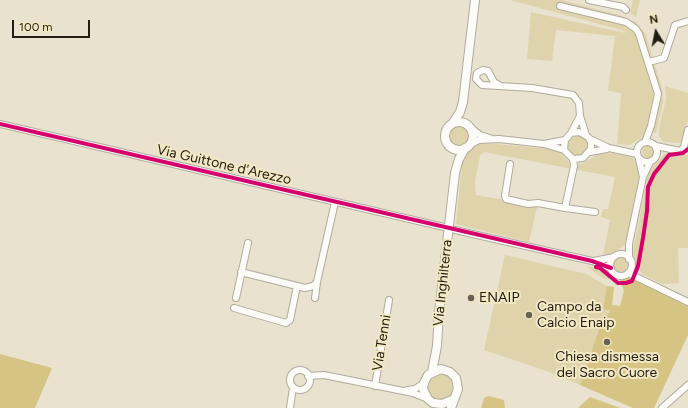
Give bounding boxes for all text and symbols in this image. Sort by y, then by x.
scale bar [14,12,92,38]
north arrow [636,12,676,52]
text: N [648,13,659,27]
text: 100 m [19,20,53,34]
street label: Via Guittone d'Arezzo [155,141,293,189]
street label: Via Inghilterra [430,239,456,327]
place label: ENAIP [479,290,520,306]
marker: ENAIP [466,293,476,303]
place label: Campo da Calcio Enaip [537,299,614,332]
marker: Campo da Calcio Enaip [524,310,534,320]
street label: Via Tenni [369,314,395,372]
marker: Chiesa dismessa del Sacro Cuore [602,337,612,347]
place label: Chiesa dismessa del Sacro Cuore [555,349,659,382]

